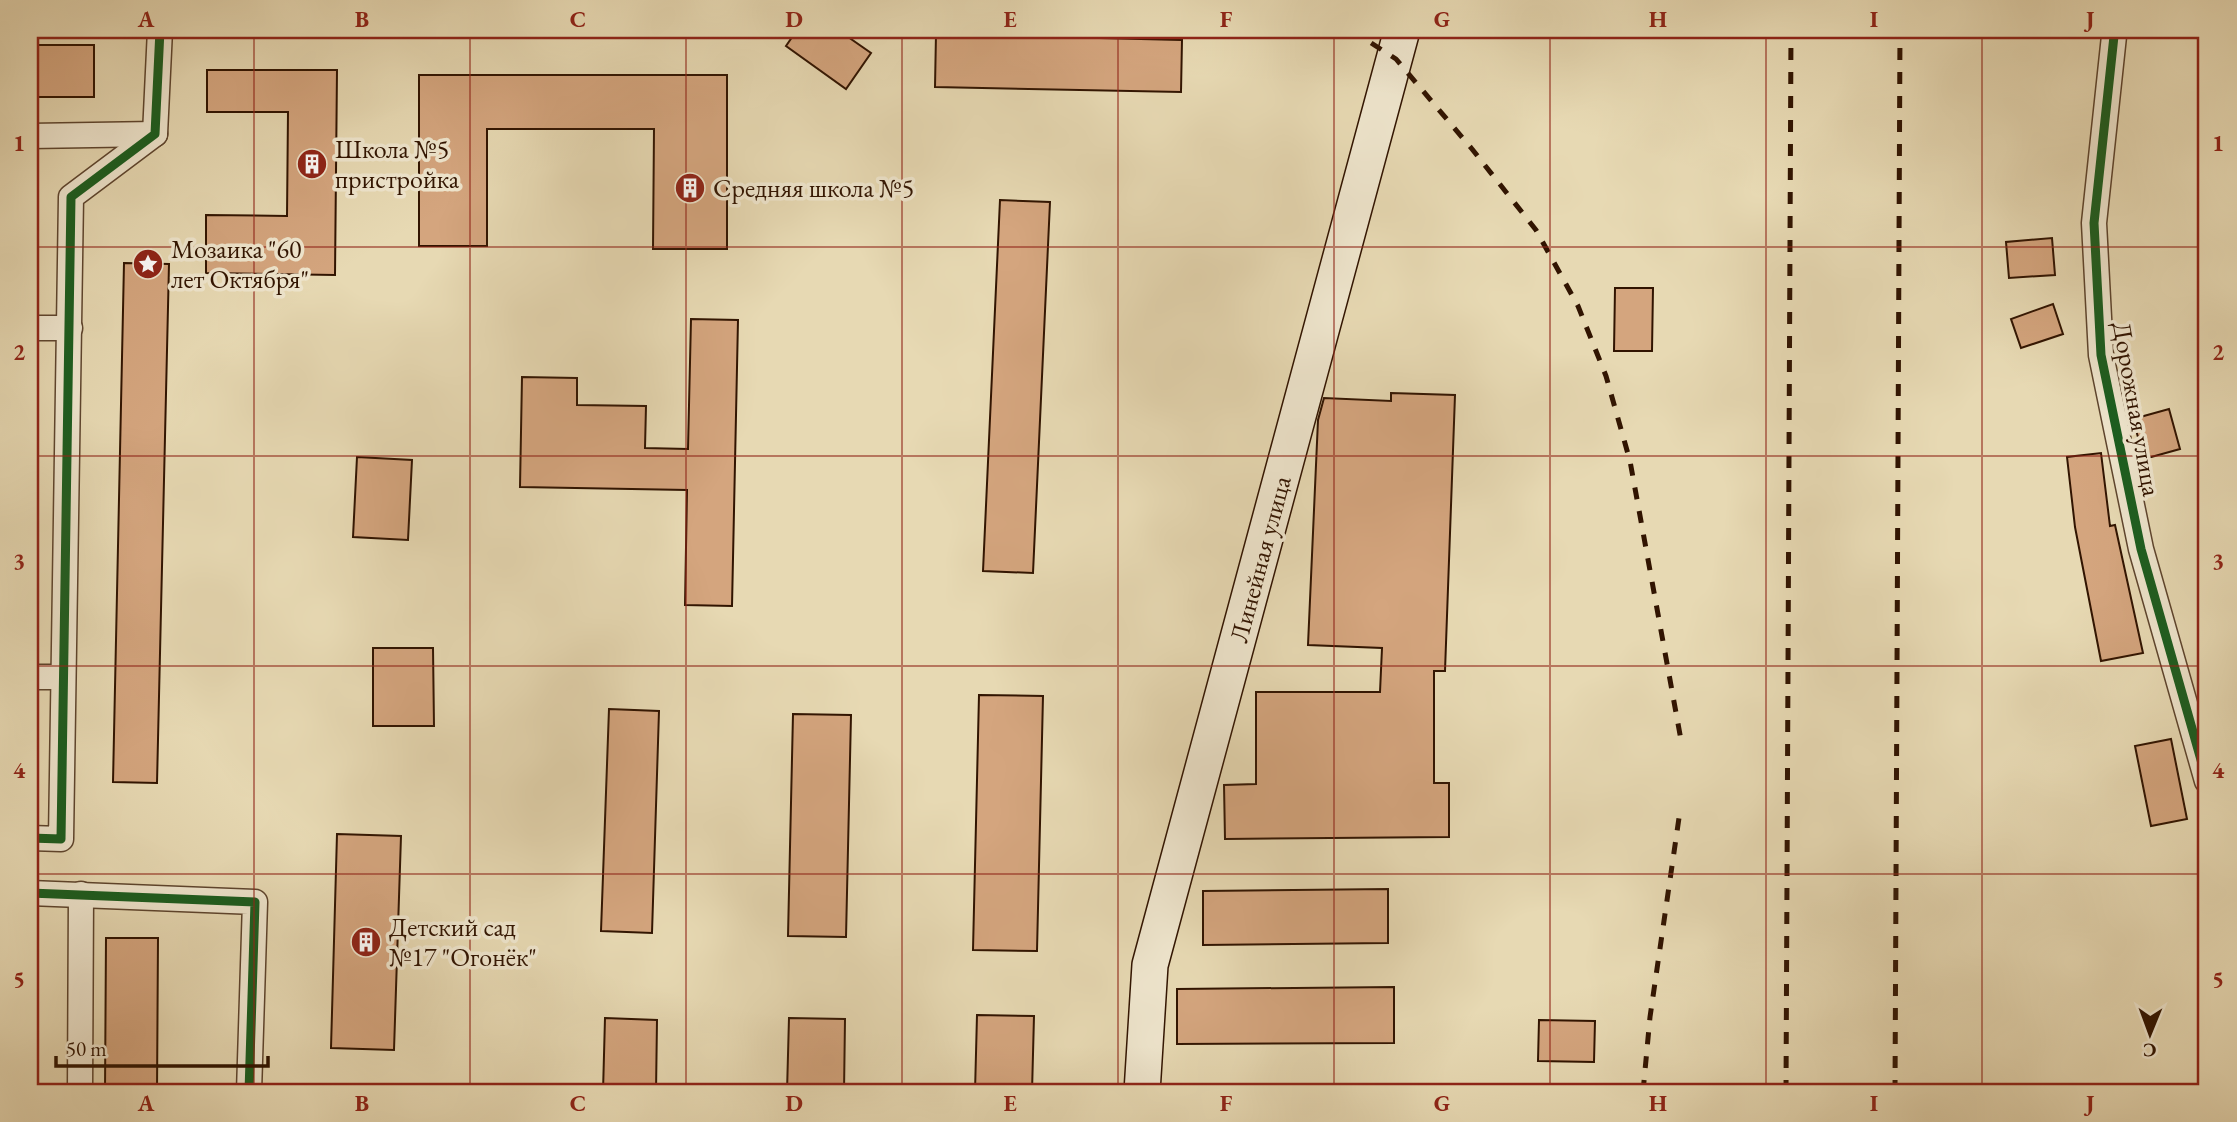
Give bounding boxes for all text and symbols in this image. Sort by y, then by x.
text: A [137,4,155,34]
text: B [355,4,369,34]
text: C [570,4,586,34]
text: D [785,4,803,34]
text: E [1003,4,1017,34]
text: F [1220,4,1233,34]
text: G [1434,4,1450,34]
text: H [1649,4,1667,34]
text: I [1870,4,1878,34]
text: J [2084,4,2095,34]
text: 1 [13,128,25,158]
text: 1 [2212,128,2224,158]
place label: Школа №5 пристройка [335,132,460,196]
building icon: Школа №5 пристройка [295,147,329,181]
building icon: Средняя школа №5 [673,171,707,205]
place label: Средняя школа №5 [713,171,914,205]
place label: Мозаика "60 лет Октября" [171,232,309,296]
place icon: Мозаика "60 лет Октября" [131,247,165,281]
street label: Дорожная улица [2105,319,2169,500]
text: 2 [13,337,25,367]
text: 2 [2212,337,2224,367]
street label: Линейная улица [1221,471,1299,646]
text: 3 [13,546,25,576]
text: 3 [2212,546,2224,576]
text: 4 [13,755,26,785]
text: 4 [2212,755,2225,785]
place label: Детский сад №17 "Огонёк" [389,910,537,974]
building icon: Детский сад №17 "Огонёк" [349,925,383,959]
text: 5 [13,964,25,994]
text: 5 [2212,964,2224,994]
north arrow [2114,1000,2184,1070]
scale bar [56,1024,268,1068]
text: 50 m [66,1035,107,1062]
text: С [2143,1038,2157,1063]
text: A [137,1088,155,1118]
text: B [355,1088,369,1118]
text: C [570,1088,586,1118]
text: D [785,1088,803,1118]
text: E [1003,1088,1017,1118]
text: F [1220,1088,1233,1118]
text: G [1434,1088,1450,1118]
text: H [1649,1088,1667,1118]
text: I [1870,1088,1878,1118]
text: J [2084,1088,2095,1118]

